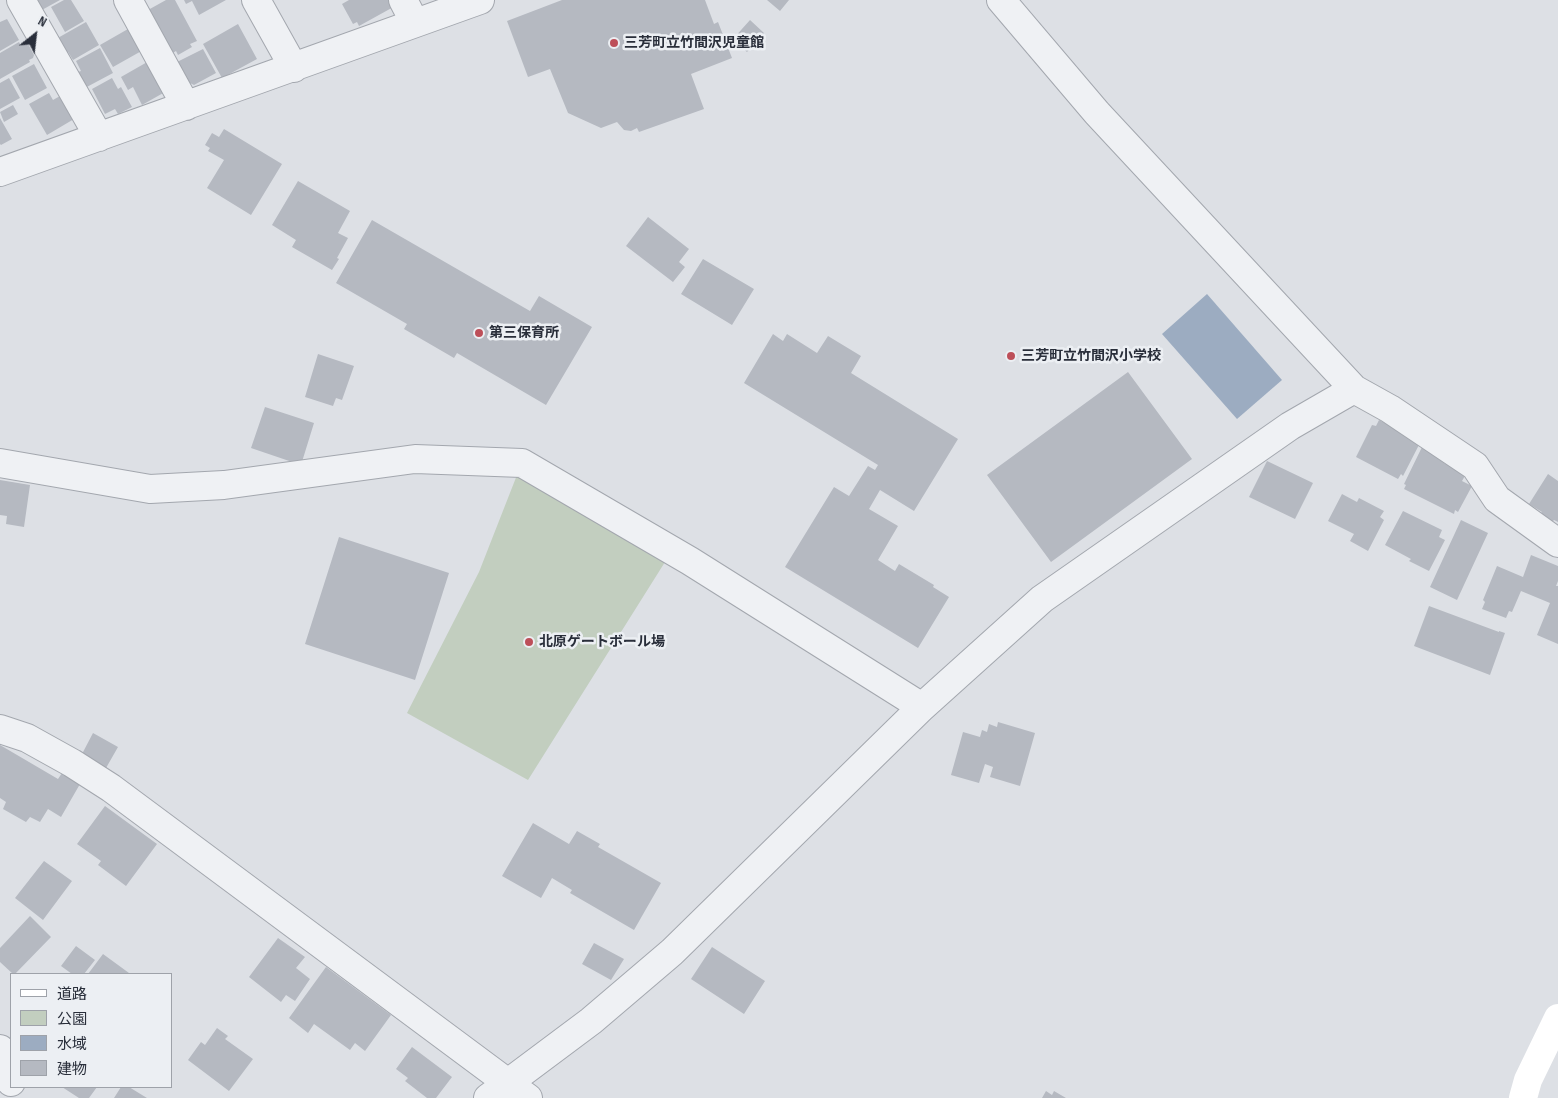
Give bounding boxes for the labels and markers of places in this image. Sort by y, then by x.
place label: 三芳町立竹間沢児童館 [624,35,764,51]
marker: 三芳町立竹間沢児童館 [608,37,620,49]
place label: 第三保育所 [489,325,559,341]
marker: 第三保育所 [473,327,485,339]
place label: 三芳町立竹間沢小学校 [1021,348,1161,364]
marker: 三芳町立竹間沢小学校 [1005,350,1017,362]
place label: 北原ゲートボール場 [539,634,665,650]
marker: 北原ゲートボール場 [523,636,535,648]

